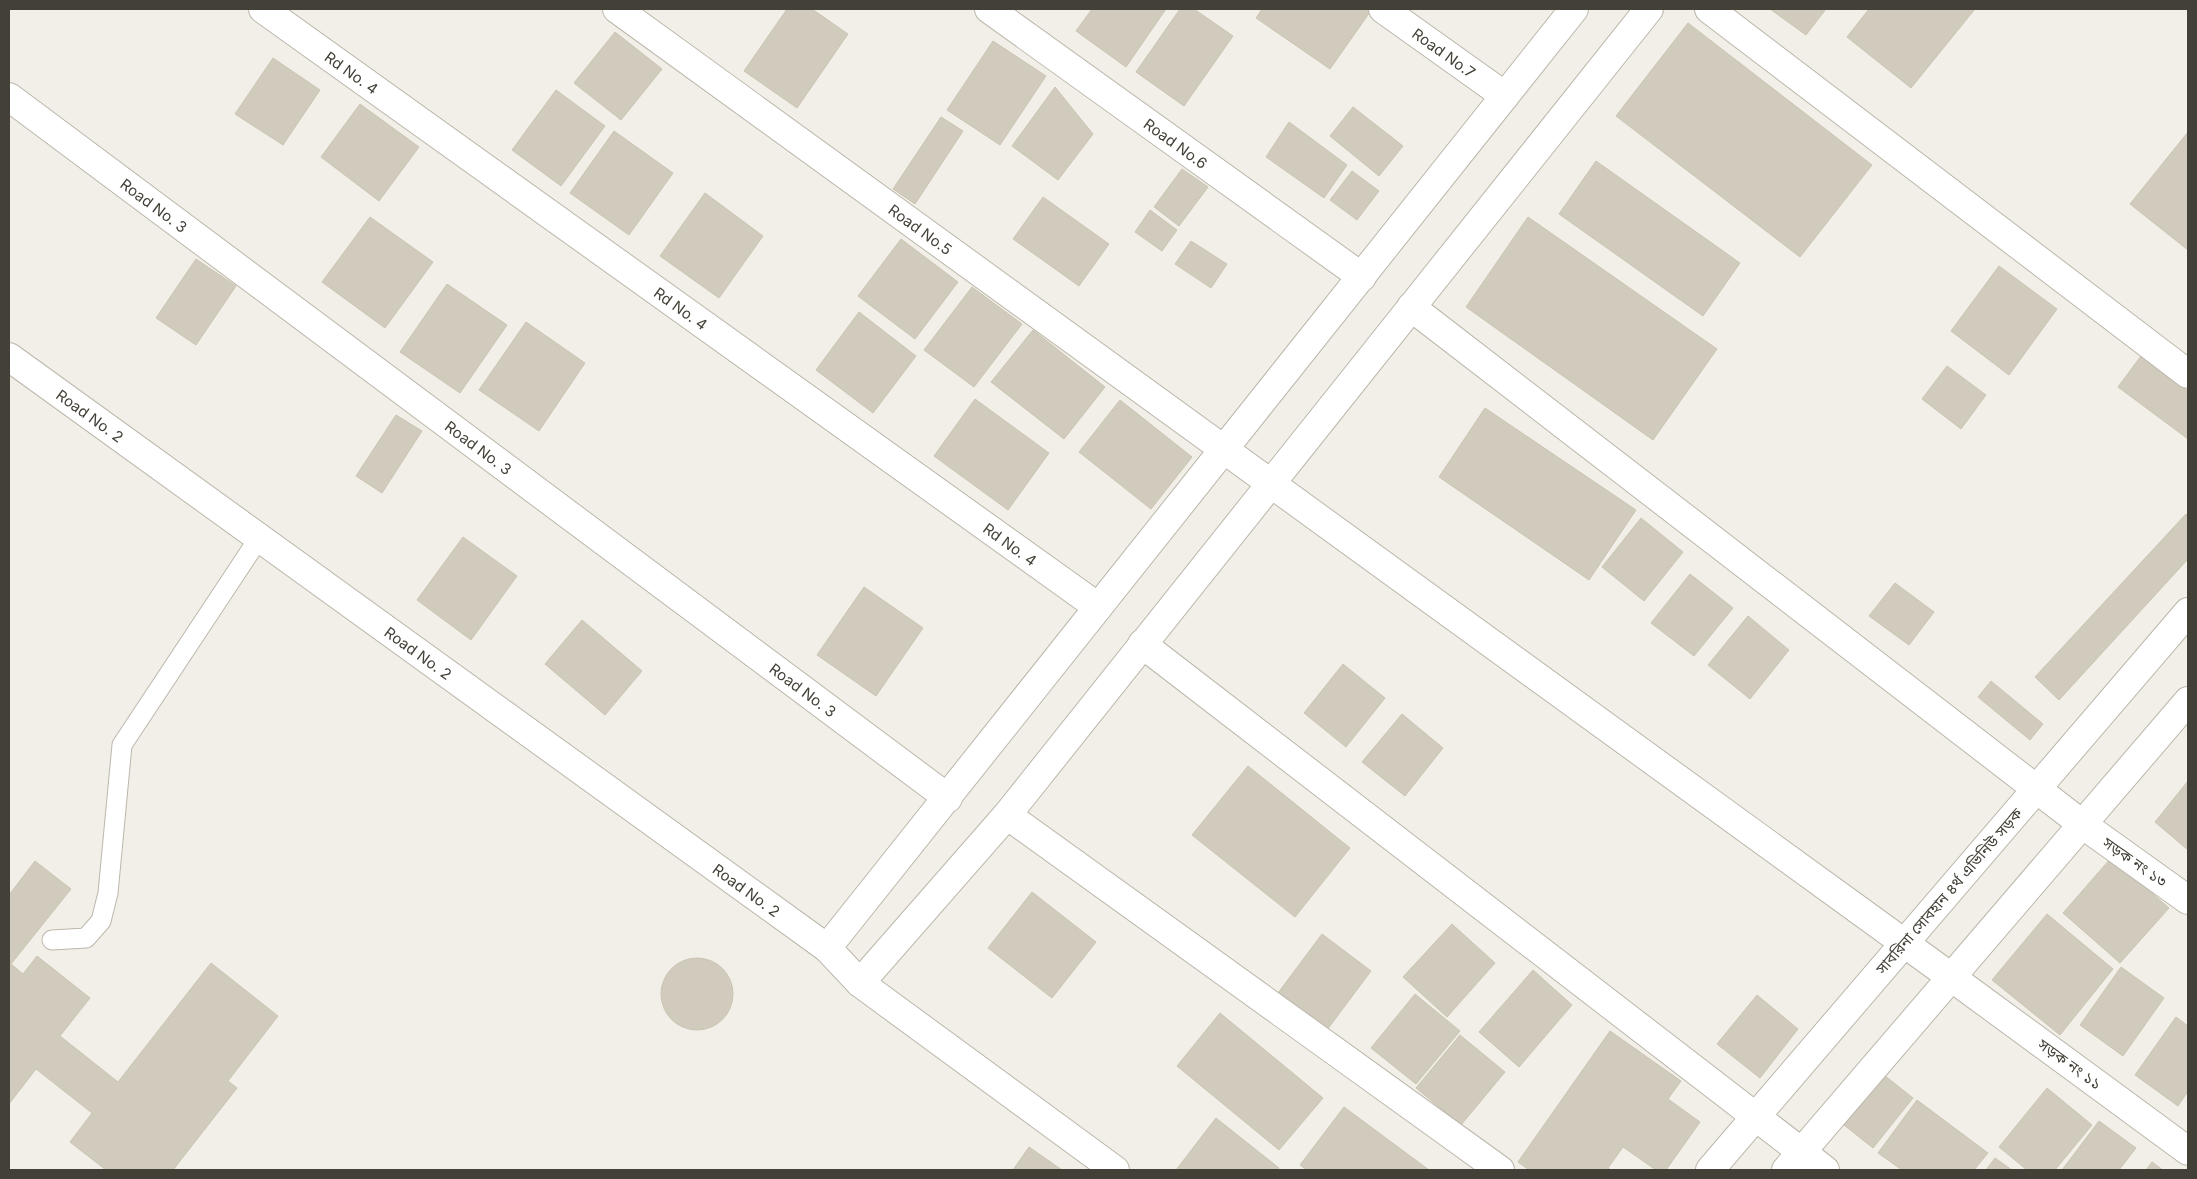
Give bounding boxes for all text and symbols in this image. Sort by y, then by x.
street label: Road No.7 [1409,24,1479,82]
street label: Rd No. 4 [321,47,382,98]
street label: Road No.6 [1140,114,1211,173]
street label: Road No. 3 [117,174,191,236]
street label: Road No.5 [885,200,956,259]
street label: Rd No. 4 [650,283,711,334]
street label: Road No. 2 [53,385,127,446]
street label: Road No. 3 [441,416,516,479]
street label: Rd No. 4 [980,518,1041,570]
street label: Road No. 2 [381,622,456,683]
street label: Road No. 3 [766,659,840,721]
street label: সাবরিনা সোবহান ৪র্থ এভিনিউ সড়ক [1871,803,2027,979]
street label: সড়ক নং ১৩ [2098,832,2171,891]
street label: Road No. 2 [709,859,784,921]
street label: সড়ক নং ১১ [2034,1034,2105,1093]

